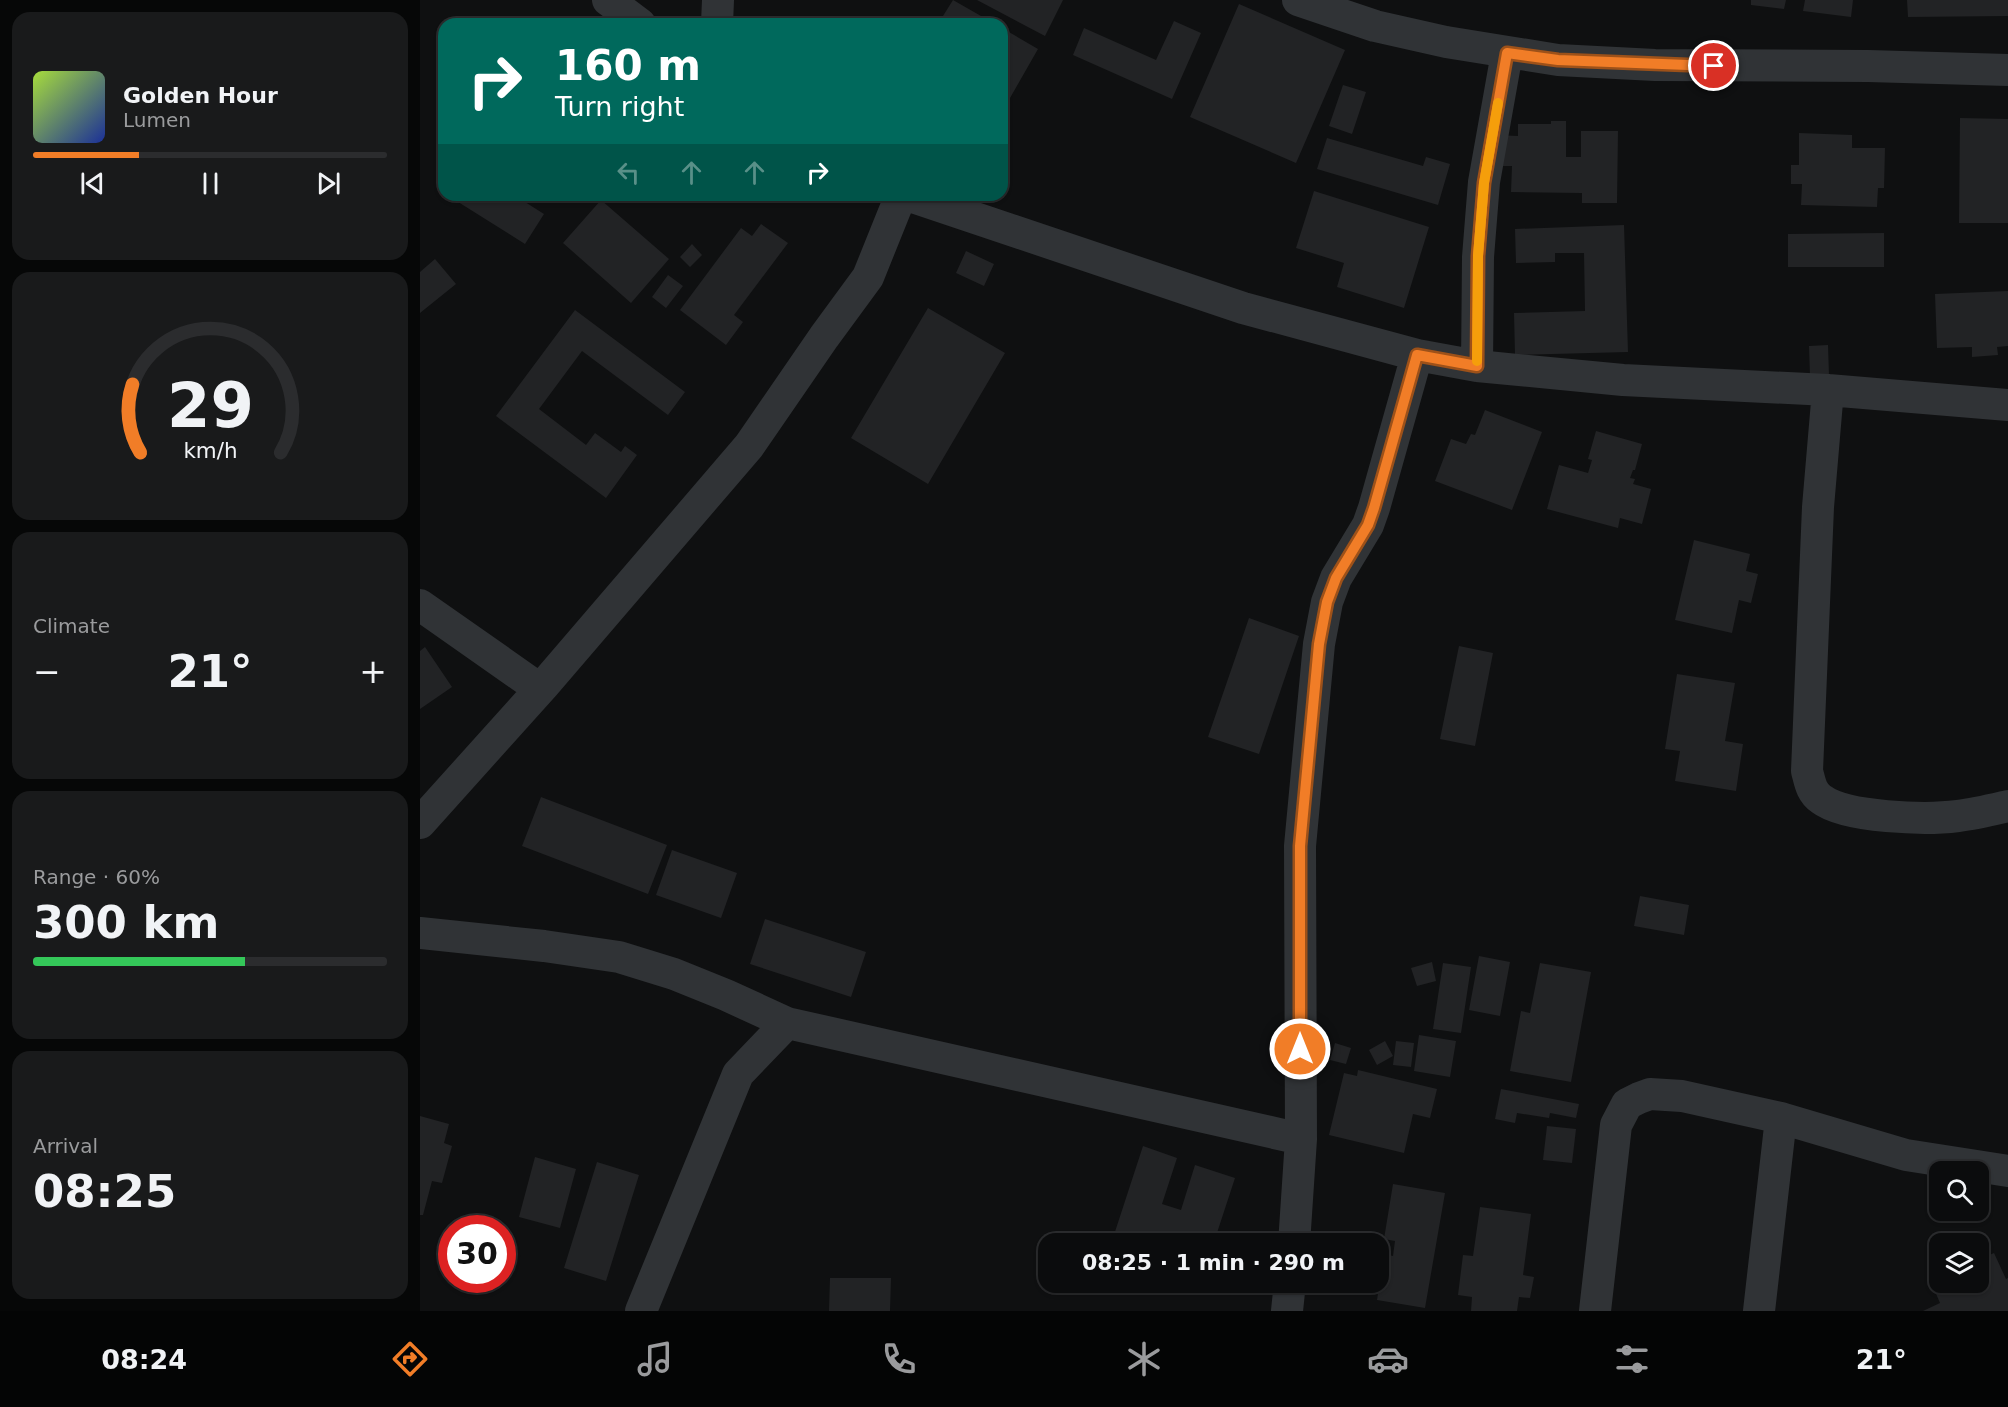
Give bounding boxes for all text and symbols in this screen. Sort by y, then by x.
pin [1688,40,1739,91]
text: 160 m [555,41,701,90]
icon: right [456,42,534,120]
icon: arrive [1697,49,1730,82]
text: Golden Hour [123,83,278,108]
text: Turn right [555,91,684,122]
text: Lumen [123,108,191,132]
icon: left [612,156,645,189]
icon: ahead [675,156,708,189]
icon: ahead [738,156,771,189]
icon: right [801,156,834,189]
icon: previous [76,167,109,200]
icon: pause [194,167,227,200]
icon: next [312,167,345,200]
text: 29 [167,369,253,442]
text: km/h [183,438,237,463]
text: Climate [33,614,110,638]
text: 21° [167,645,253,698]
text: − [33,652,61,691]
text: + [359,652,387,691]
text: Range · 60% [33,865,160,889]
text: 300 km [33,896,219,949]
position arrow [1268,1017,1332,1081]
text: Arrival [33,1134,98,1158]
map controls [1929,1161,1989,1293]
button: search [1929,1161,1989,1221]
text: 08:25 [33,1165,176,1218]
speed limit sign: 30 [438,1215,516,1293]
button: layers [1929,1233,1989,1293]
text: 08:25 · 1 min · 290 m [1082,1250,1345,1275]
icon: directions [389,1338,431,1380]
icon: music [634,1338,676,1380]
icon: phone [878,1338,920,1380]
icon: climate [1123,1338,1165,1380]
icon: car [1367,1338,1409,1380]
icon: filters [1611,1338,1653,1380]
text: 08:24 [101,1344,187,1375]
text: 21° [1856,1344,1907,1375]

